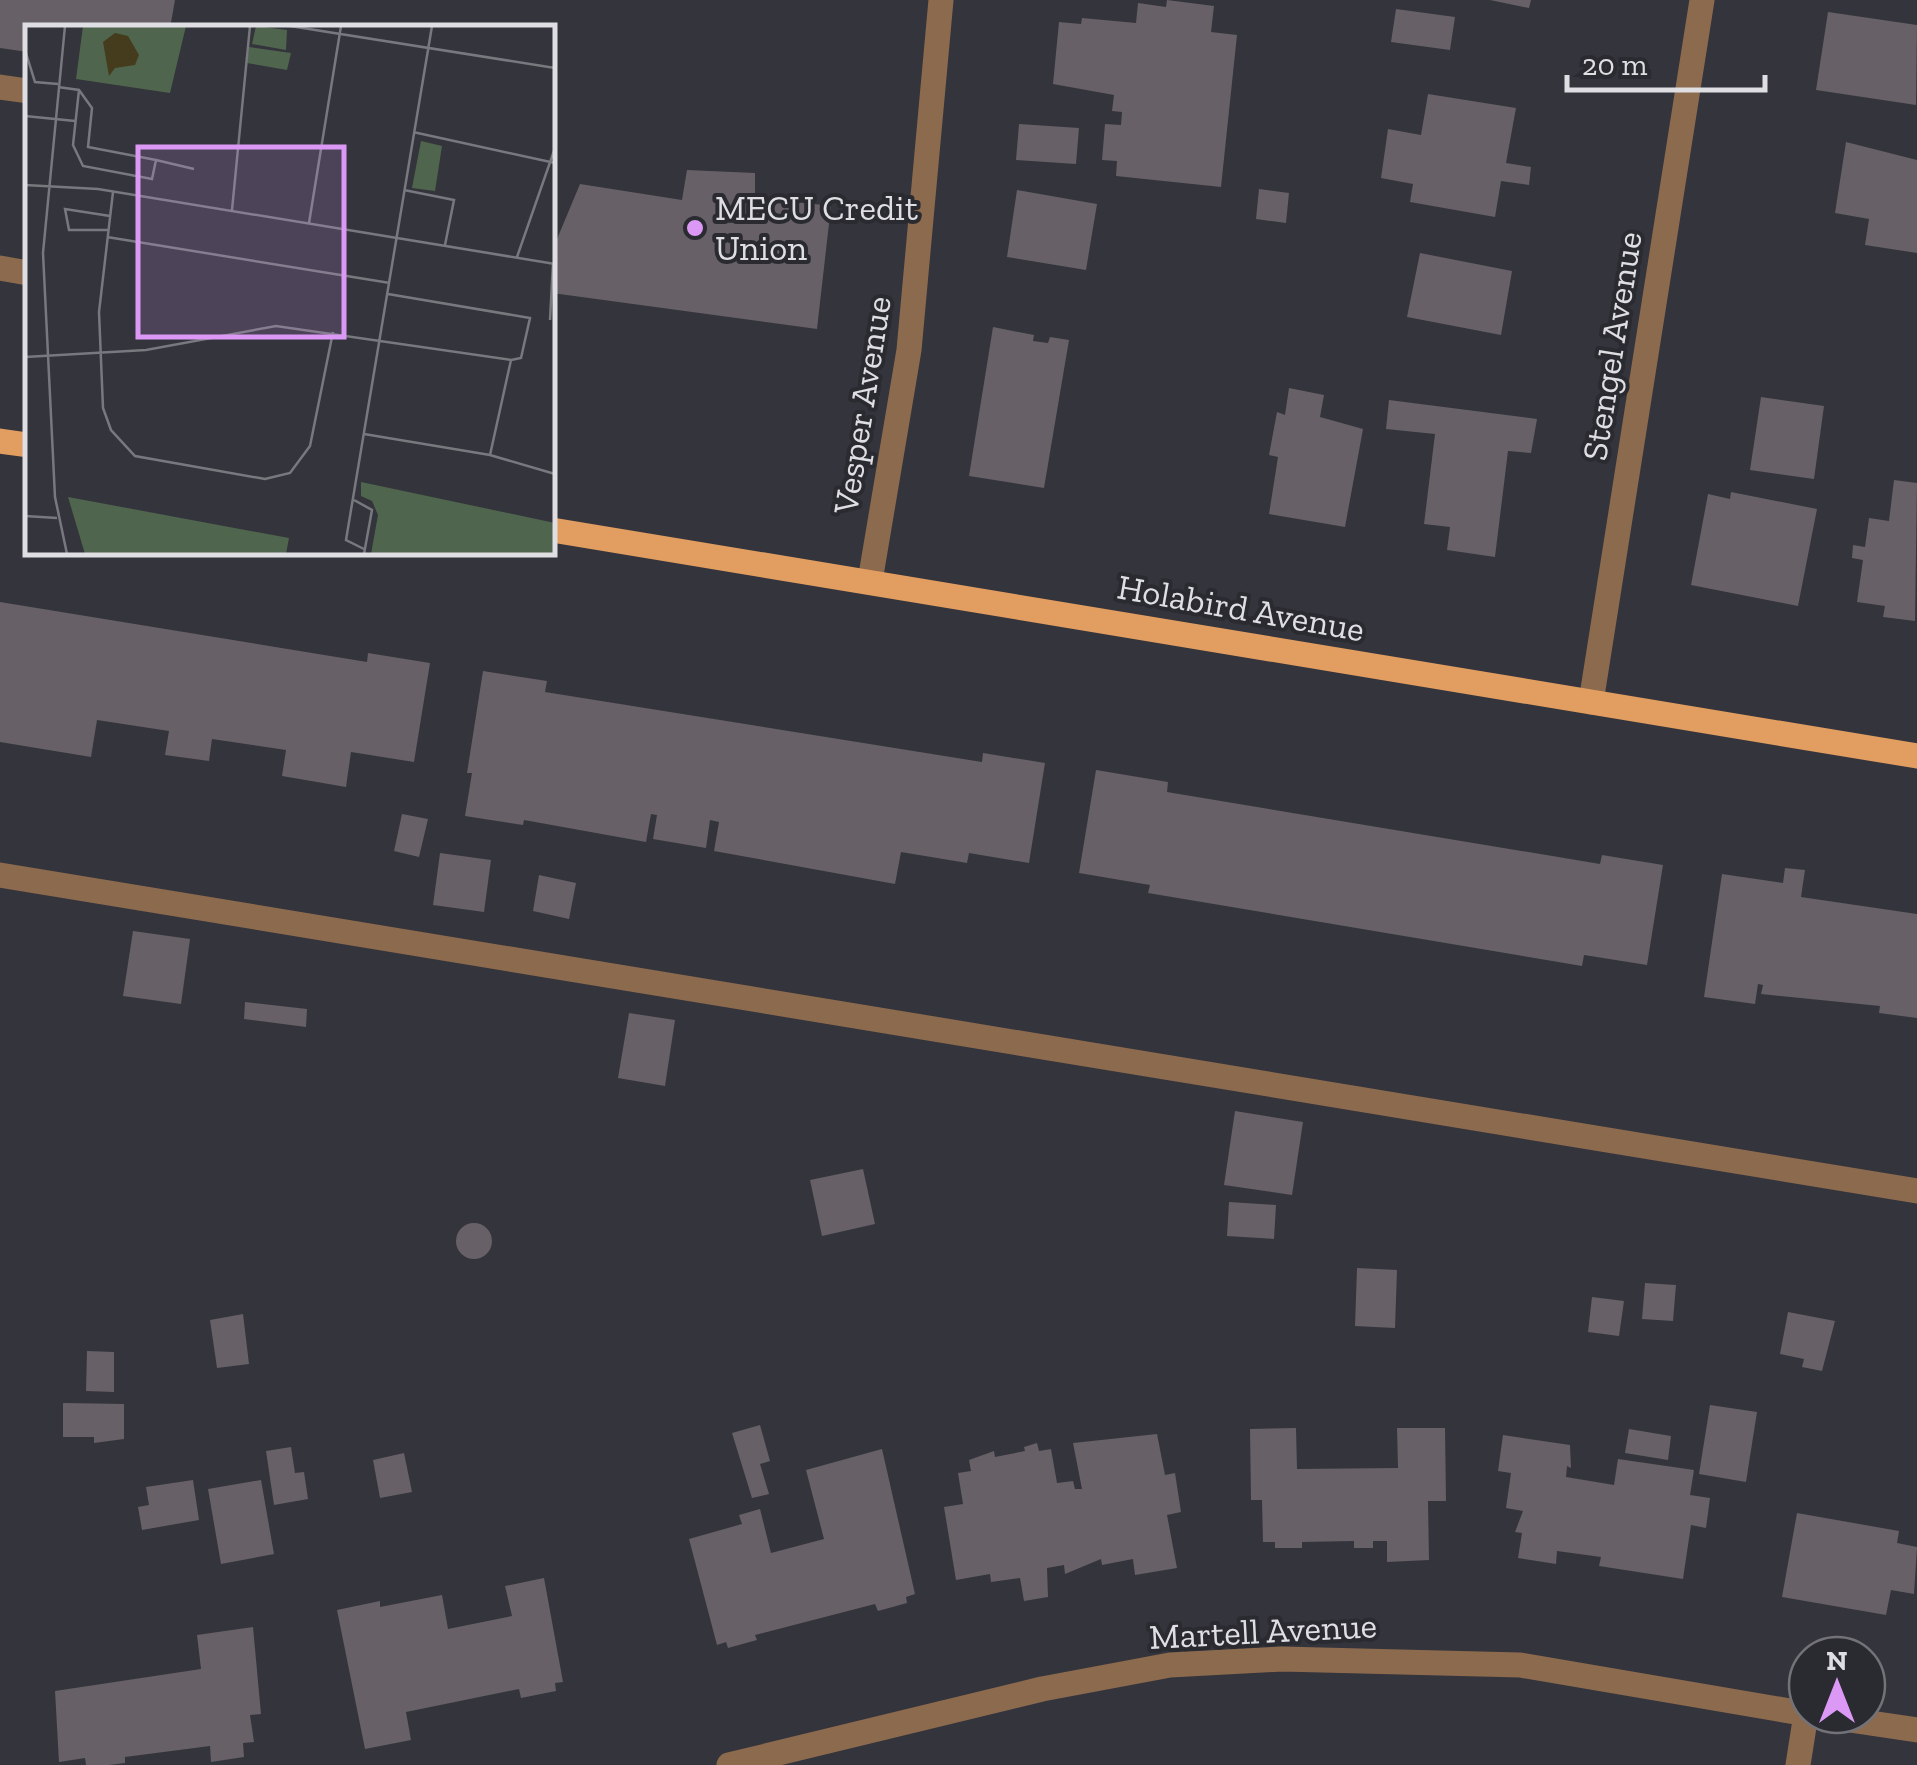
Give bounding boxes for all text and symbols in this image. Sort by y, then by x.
inset map [25,25,555,555]
scale bar [1567,30,1764,92]
text: 20 m [1582,47,1648,83]
place label: MECU Credit Union [715,187,918,269]
marker: MECU Credit Union [684,217,706,239]
street label: Stengel Avenue [1573,229,1651,463]
street label: Vesper Avenue [824,293,900,518]
street label: Holabird Avenue [1114,566,1368,650]
street label: Martell Avenue [1148,1604,1378,1658]
north arrow [1787,1635,1887,1735]
text: N [1826,1644,1848,1677]

